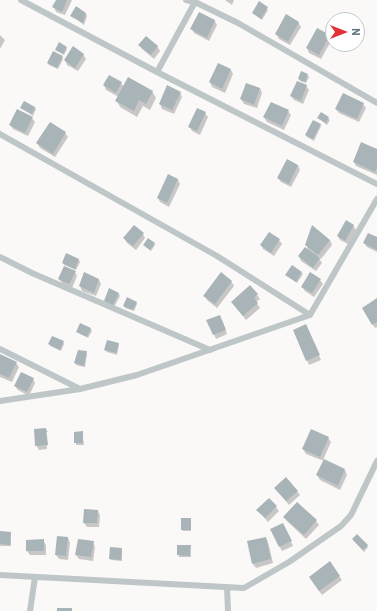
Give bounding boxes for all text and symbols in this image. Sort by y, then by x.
north arrow [325,12,365,52]
text: N [350,28,363,36]

